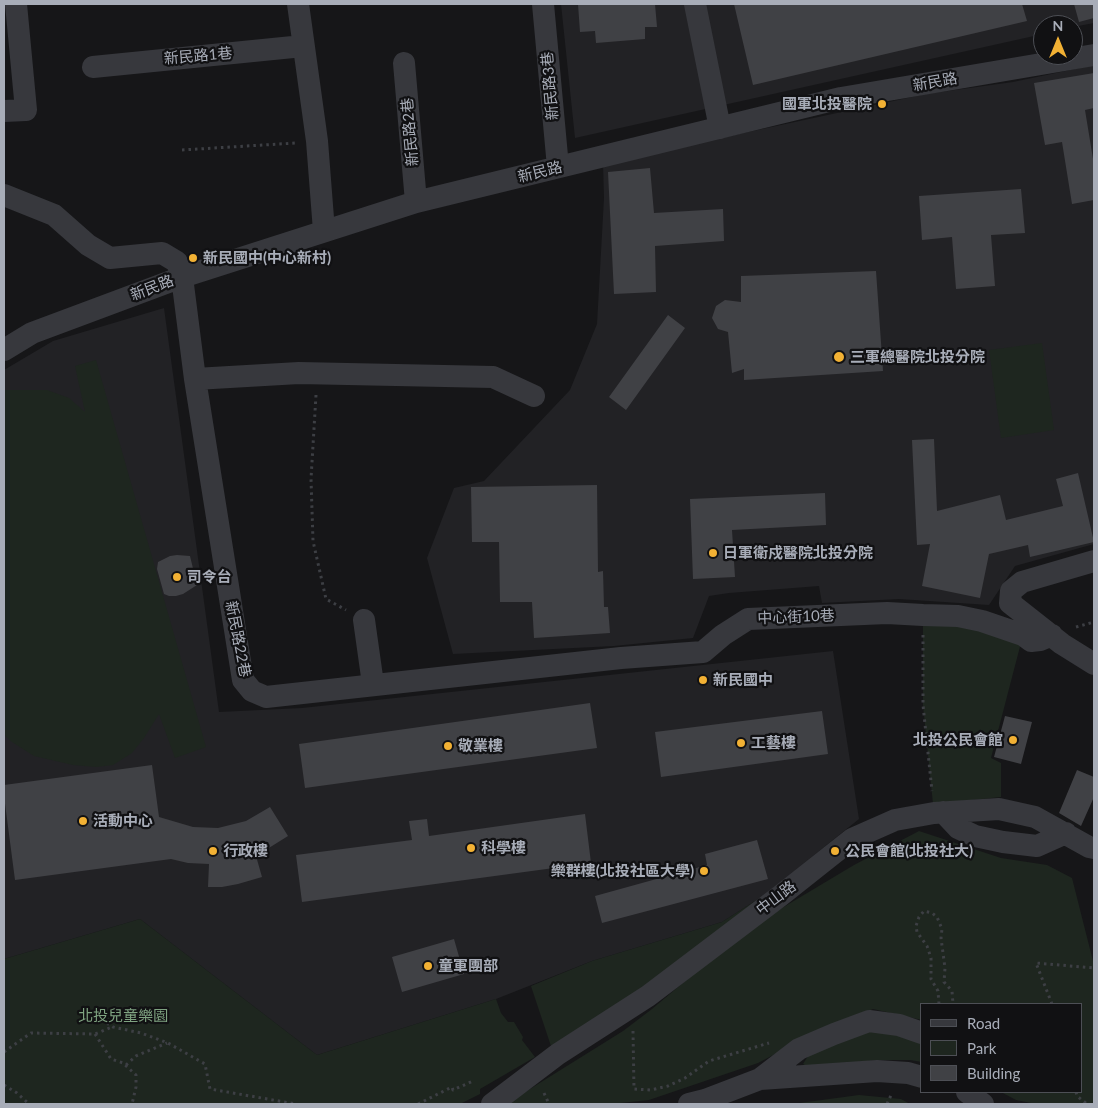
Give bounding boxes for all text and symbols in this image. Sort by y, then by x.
north arrow [1033,15,1083,65]
text: N [1053,17,1063,34]
street label: 新民路1巷 [163,44,233,68]
street label: 新民路3巷 [538,51,562,121]
street label: 新民路 [911,69,959,95]
place label: 國軍北投醫院 [782,95,872,113]
street label: 新民路2巷 [398,97,422,167]
marker: 國軍北投醫院 [876,98,888,110]
street label: 新民路 [516,158,564,186]
place label: 新民國中(中心新村) [203,249,331,267]
marker: 新民國中(中心新村) [187,252,199,264]
street label: 新民路 [128,272,176,304]
place label: 三軍總醫院北投分院 [850,348,985,366]
marker: 三軍總醫院北投分院 [832,350,846,364]
place label: 日軍衛戍醫院北投分院 [723,544,873,562]
marker: 日軍衛戍醫院北投分院 [707,547,719,559]
place label: 司令台 [187,568,232,586]
marker: 司令台 [171,571,183,583]
street label: 新民路22巷 [222,599,254,679]
street label: 中心街10巷 [757,607,835,627]
place label: 新民國中 [713,671,773,689]
marker: 新民國中 [697,674,709,686]
place label: 北投公民會館 [913,731,1003,749]
place label: 工藝樓 [751,734,796,752]
marker: 北投公民會館 [1007,734,1019,746]
place label: 敬業樓 [458,737,503,755]
marker: 工藝樓 [735,737,747,749]
marker: 敬業樓 [442,740,454,752]
place label: 活動中心 [93,812,153,830]
marker: 活動中心 [77,815,89,827]
place label: 科學樓 [481,839,526,857]
place label: 行政樓 [223,842,268,860]
marker: 科學樓 [465,842,477,854]
place label: 公民會館(北投社大) [845,842,973,860]
marker: 行政樓 [207,845,219,857]
marker: 公民會館(北投社大) [829,845,841,857]
place label: 樂群樓(北投社區大學) [551,862,694,880]
marker: 樂群樓(北投社區大學) [698,865,710,877]
street label: 中山路 [753,877,799,919]
place label: 童軍團部 [438,957,498,975]
marker: 童軍團部 [422,960,434,972]
legend [920,1003,1083,1093]
park label: 北投兒童樂園 [78,1007,168,1025]
text: Road [967,1014,1000,1032]
text: Park [967,1039,996,1057]
text: Building [967,1064,1020,1082]

